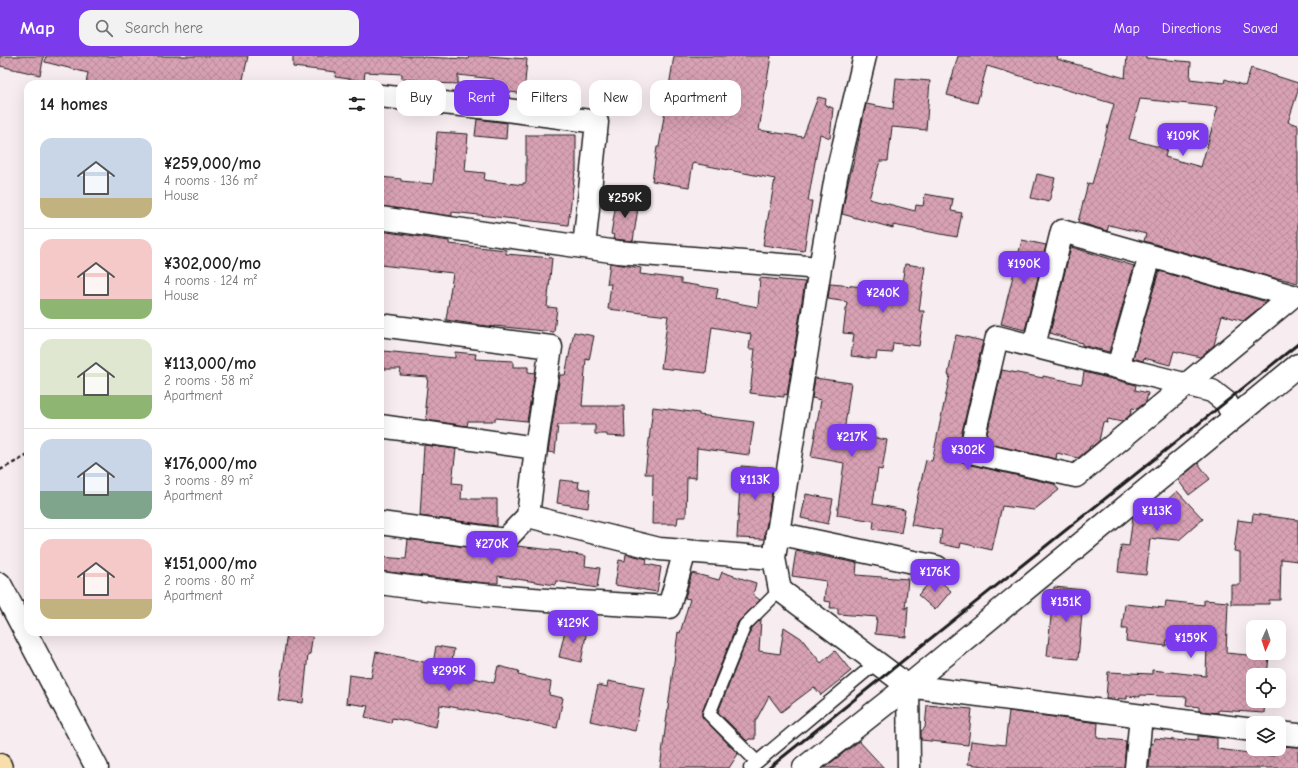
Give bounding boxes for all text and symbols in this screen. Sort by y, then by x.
search box [79,10,359,46]
text: Map [20,17,55,39]
icon: search [93,17,115,39]
text: Search here [125,19,203,37]
text: Map [1113,20,1140,37]
text: Directions [1162,20,1221,37]
text: Saved [1243,20,1278,37]
chip: Buy [396,80,446,116]
chip: Rent [454,80,509,116]
chip: Filters [517,80,581,116]
chip: New [589,80,642,116]
chip: Apartment [650,80,741,116]
icon: filters [346,93,368,115]
text: 14 homes [40,95,107,114]
pin: ¥109K [1155,123,1211,157]
text: ¥109K [1166,128,1200,143]
icon: home [72,154,120,202]
text: ¥259,000/mo [164,154,261,173]
text: 4 rooms · 136 m² [164,173,258,188]
pin: ¥259K [597,185,653,219]
text: House [164,188,199,203]
text: ¥259K [608,190,642,205]
pin: ¥190K [996,251,1052,285]
text: ¥302,000/mo [164,254,261,273]
icon: home [72,255,120,303]
text: ¥190K [1007,256,1041,271]
text: 4 rooms · 124 m² [164,273,257,288]
pin: ¥240K [855,280,911,314]
text: ¥240K [866,285,900,300]
text: House [164,288,199,303]
text: ¥113,000/mo [164,354,256,373]
icon: home [72,355,120,403]
text: 2 rooms · 58 m² [164,373,253,388]
text: Apartment [164,388,222,403]
pin: ¥217K [824,424,880,458]
text: ¥217K [836,429,868,444]
pin: ¥302K [940,437,996,471]
text: ¥302K [951,442,985,457]
text: ¥176,000/mo [164,454,257,473]
icon: home [72,455,120,503]
pin: ¥113K [727,467,783,501]
text: ¥113K [740,472,770,487]
text: 3 rooms · 89 m² [164,473,253,488]
text: Apartment [164,488,222,503]
pin: ¥113K [1129,498,1185,532]
text: ¥113K [1142,503,1172,518]
pin: ¥270K [464,531,520,565]
text: ¥270K [475,536,509,551]
text: ¥151,000/mo [164,554,257,573]
icon: home [72,555,120,603]
pin: ¥176K [907,559,963,593]
text: ¥176K [920,564,950,579]
text: 2 rooms · 80 m² [164,573,254,588]
text: Apartment [164,588,222,603]
pin: ¥151K [1038,589,1094,623]
text: ¥151K [1051,594,1081,609]
pin: ¥129K [545,610,601,644]
text: ¥129K [557,615,589,630]
north arrow [1246,620,1286,660]
map controls [1246,620,1286,756]
pin: ¥159K [1163,625,1219,659]
text: ¥159K [1175,630,1207,645]
pin: ¥299K [421,658,477,692]
text: ¥299K [432,663,466,678]
button: locate [1246,668,1286,708]
button: layers [1246,716,1286,756]

